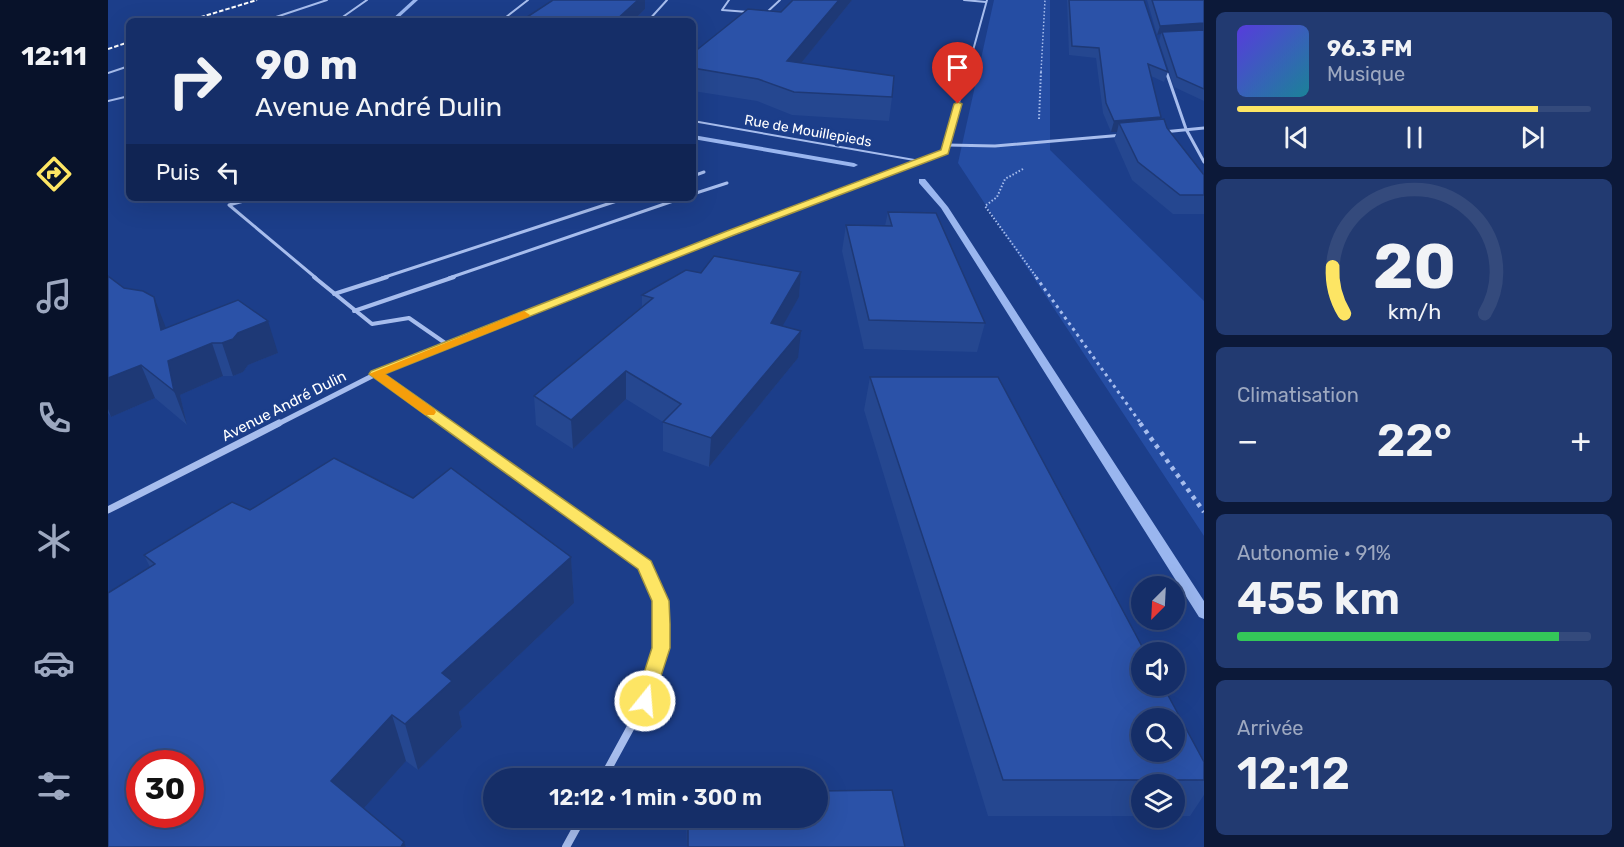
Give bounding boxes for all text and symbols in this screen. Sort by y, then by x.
text: 96.3 FM [1327,35,1413,62]
text: 12:11 [21,40,87,72]
text: 90 m [255,40,358,90]
icon: right [156,42,234,120]
pin [932,42,983,104]
icon: arrive [941,51,974,84]
text: Musique [1327,62,1405,86]
text: Avenue André Dulin [255,91,502,123]
street label: Rue de Mouillepieds [743,111,873,151]
icon: previous [1280,121,1313,154]
icon: pause [1398,121,1431,154]
icon: next [1516,121,1549,154]
icon: directions [33,153,75,195]
icon: left [212,156,245,189]
text: Puis [156,159,200,186]
text: 20 [1373,230,1455,304]
icon: music [33,275,75,317]
text: km/h [1387,299,1441,324]
street label: Avenue André Dulin [219,367,349,445]
text: Climatisation [1237,383,1359,407]
icon: phone [33,397,75,439]
text: 22° [1377,414,1452,467]
text: − [1237,421,1258,460]
text: + [1570,421,1591,460]
icon: climate [33,520,75,562]
text: Autonomie · 91% [1237,541,1391,565]
text: 455 km [1237,572,1400,625]
north arrow [1131,576,1185,630]
map controls [1131,576,1185,828]
icon: car [33,642,75,684]
button: sound [1131,642,1185,696]
position arrow [613,669,677,733]
button: search [1131,708,1185,762]
text: Arrivée [1237,716,1304,740]
text: 12:12 [1237,747,1350,800]
speed limit sign: 30 [126,750,204,828]
icon: filters [33,765,75,807]
button: layers [1131,774,1185,828]
text: 12:12 · 1 min · 300 m [549,784,762,811]

